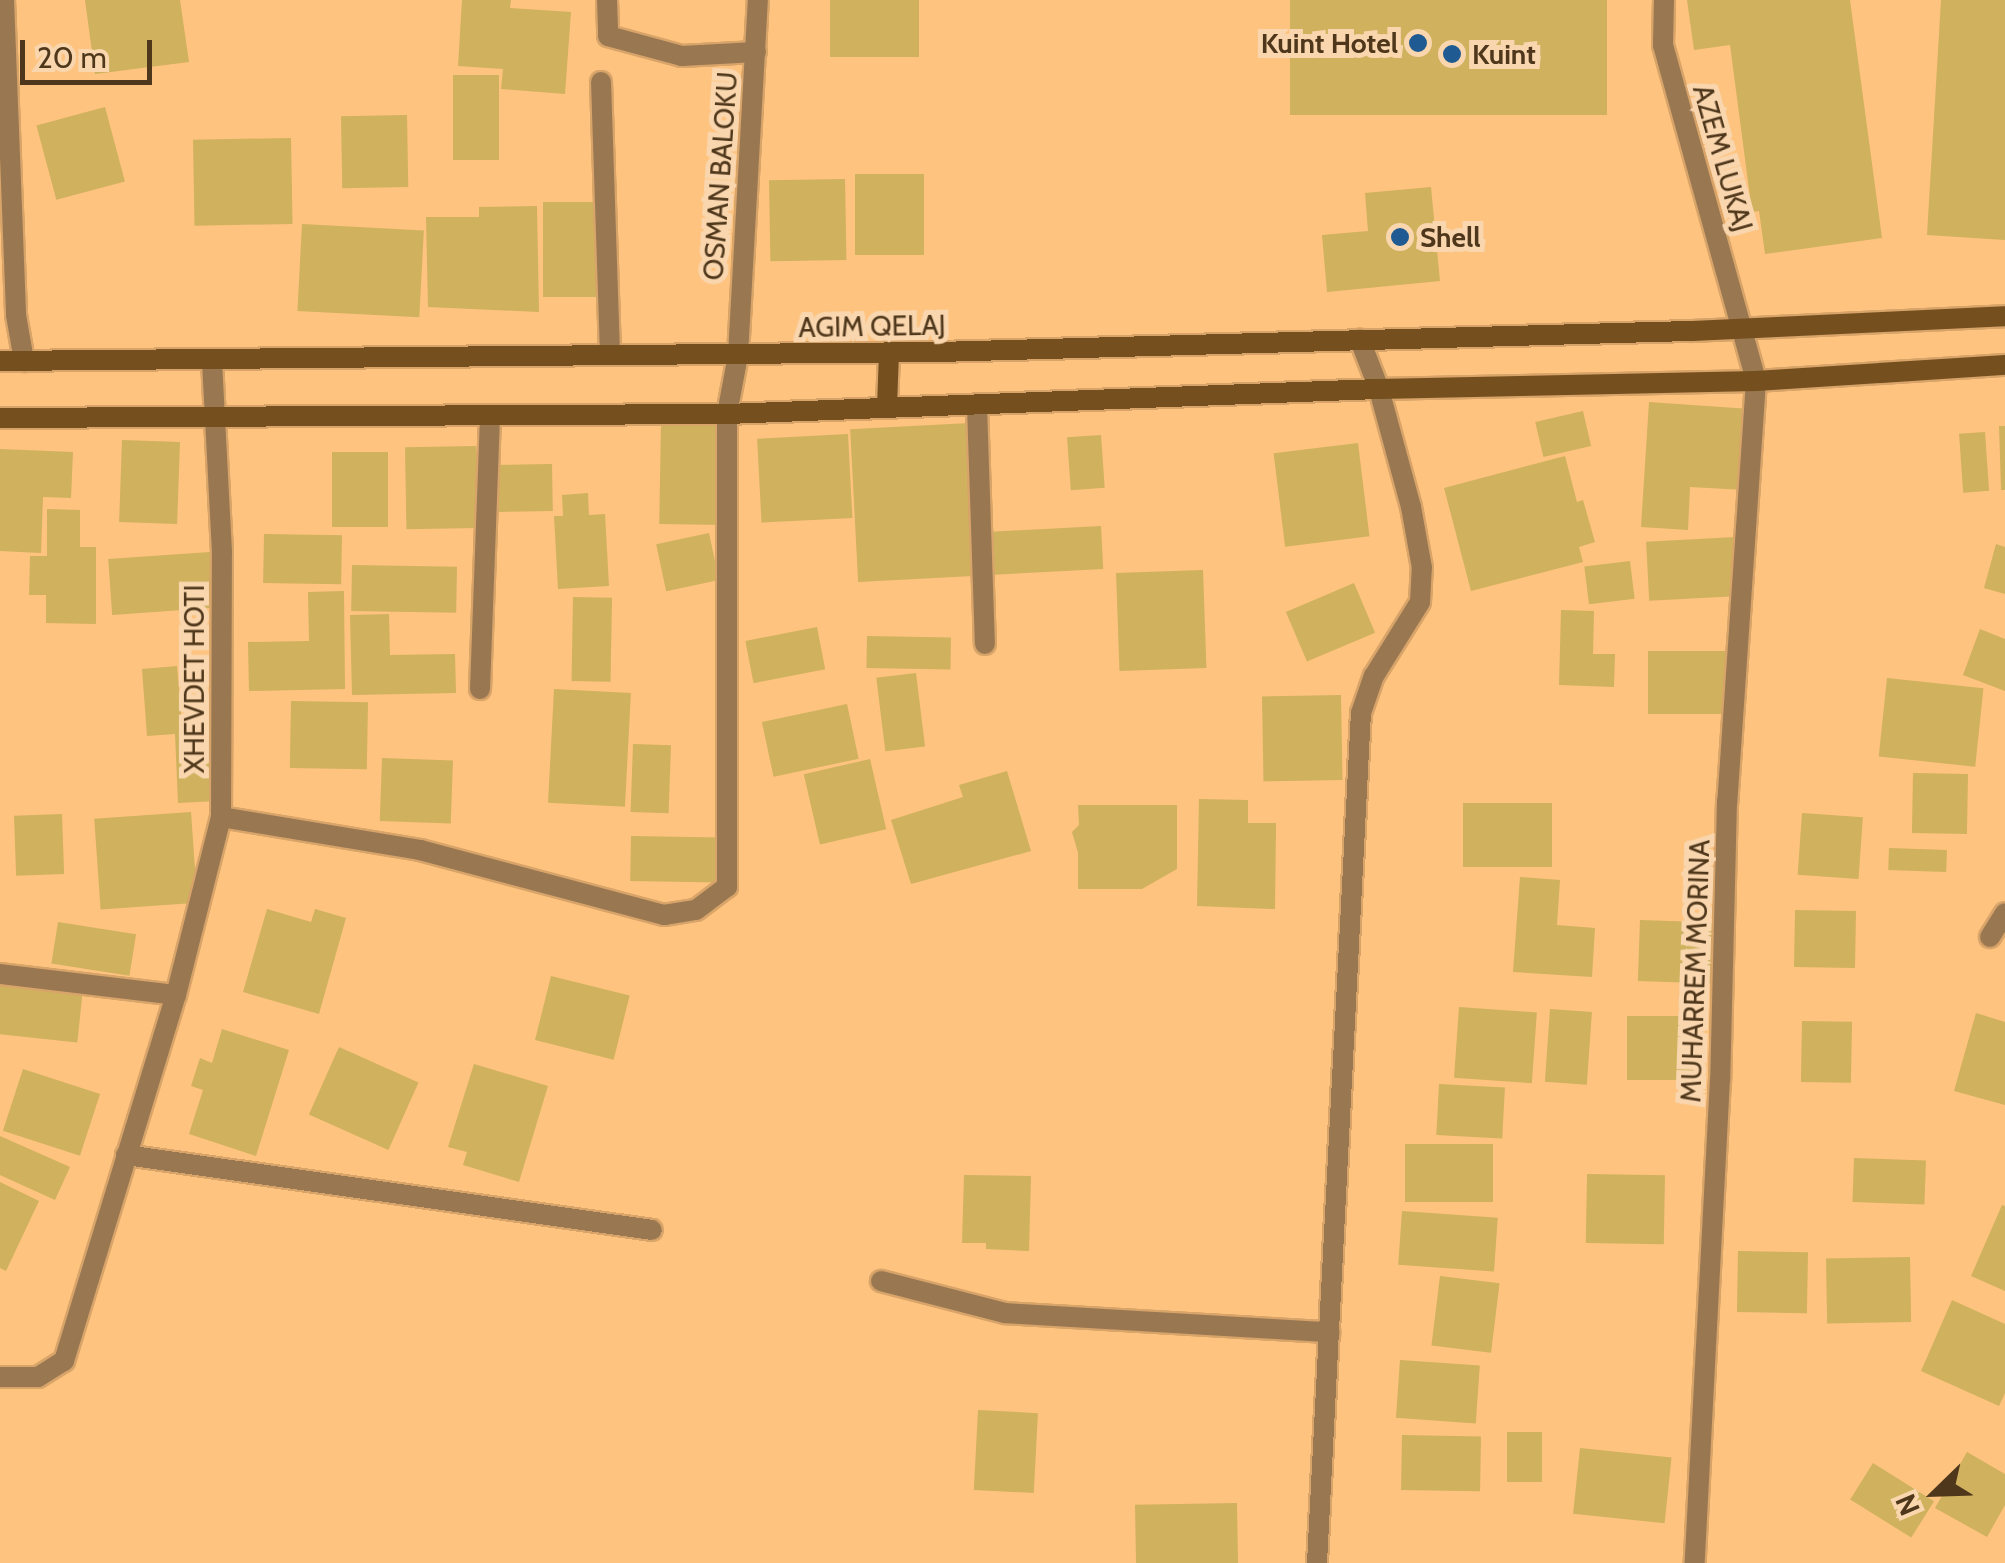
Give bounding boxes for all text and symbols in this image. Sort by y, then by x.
scale bar [25,20,158,82]
place label: Kuint Hotel [1261,26,1398,60]
marker: Kuint Hotel [1407,32,1429,54]
place label: Kuint [1472,37,1536,71]
text: 20 m [37,39,107,76]
marker: Kuint [1441,43,1463,65]
street label: OSMAN BALOKU [696,71,744,281]
street label: AZEM LUKAJ [1686,81,1760,235]
place label: Shell [1420,220,1481,254]
marker: Shell [1389,226,1411,248]
street label: AGIM QELAJ [798,308,946,344]
street label: XHEVDET HOTI [177,585,211,773]
street label: MUHARREM MORINA [1674,839,1716,1103]
north arrow [1885,1443,1985,1543]
text: N [1888,1489,1927,1520]

